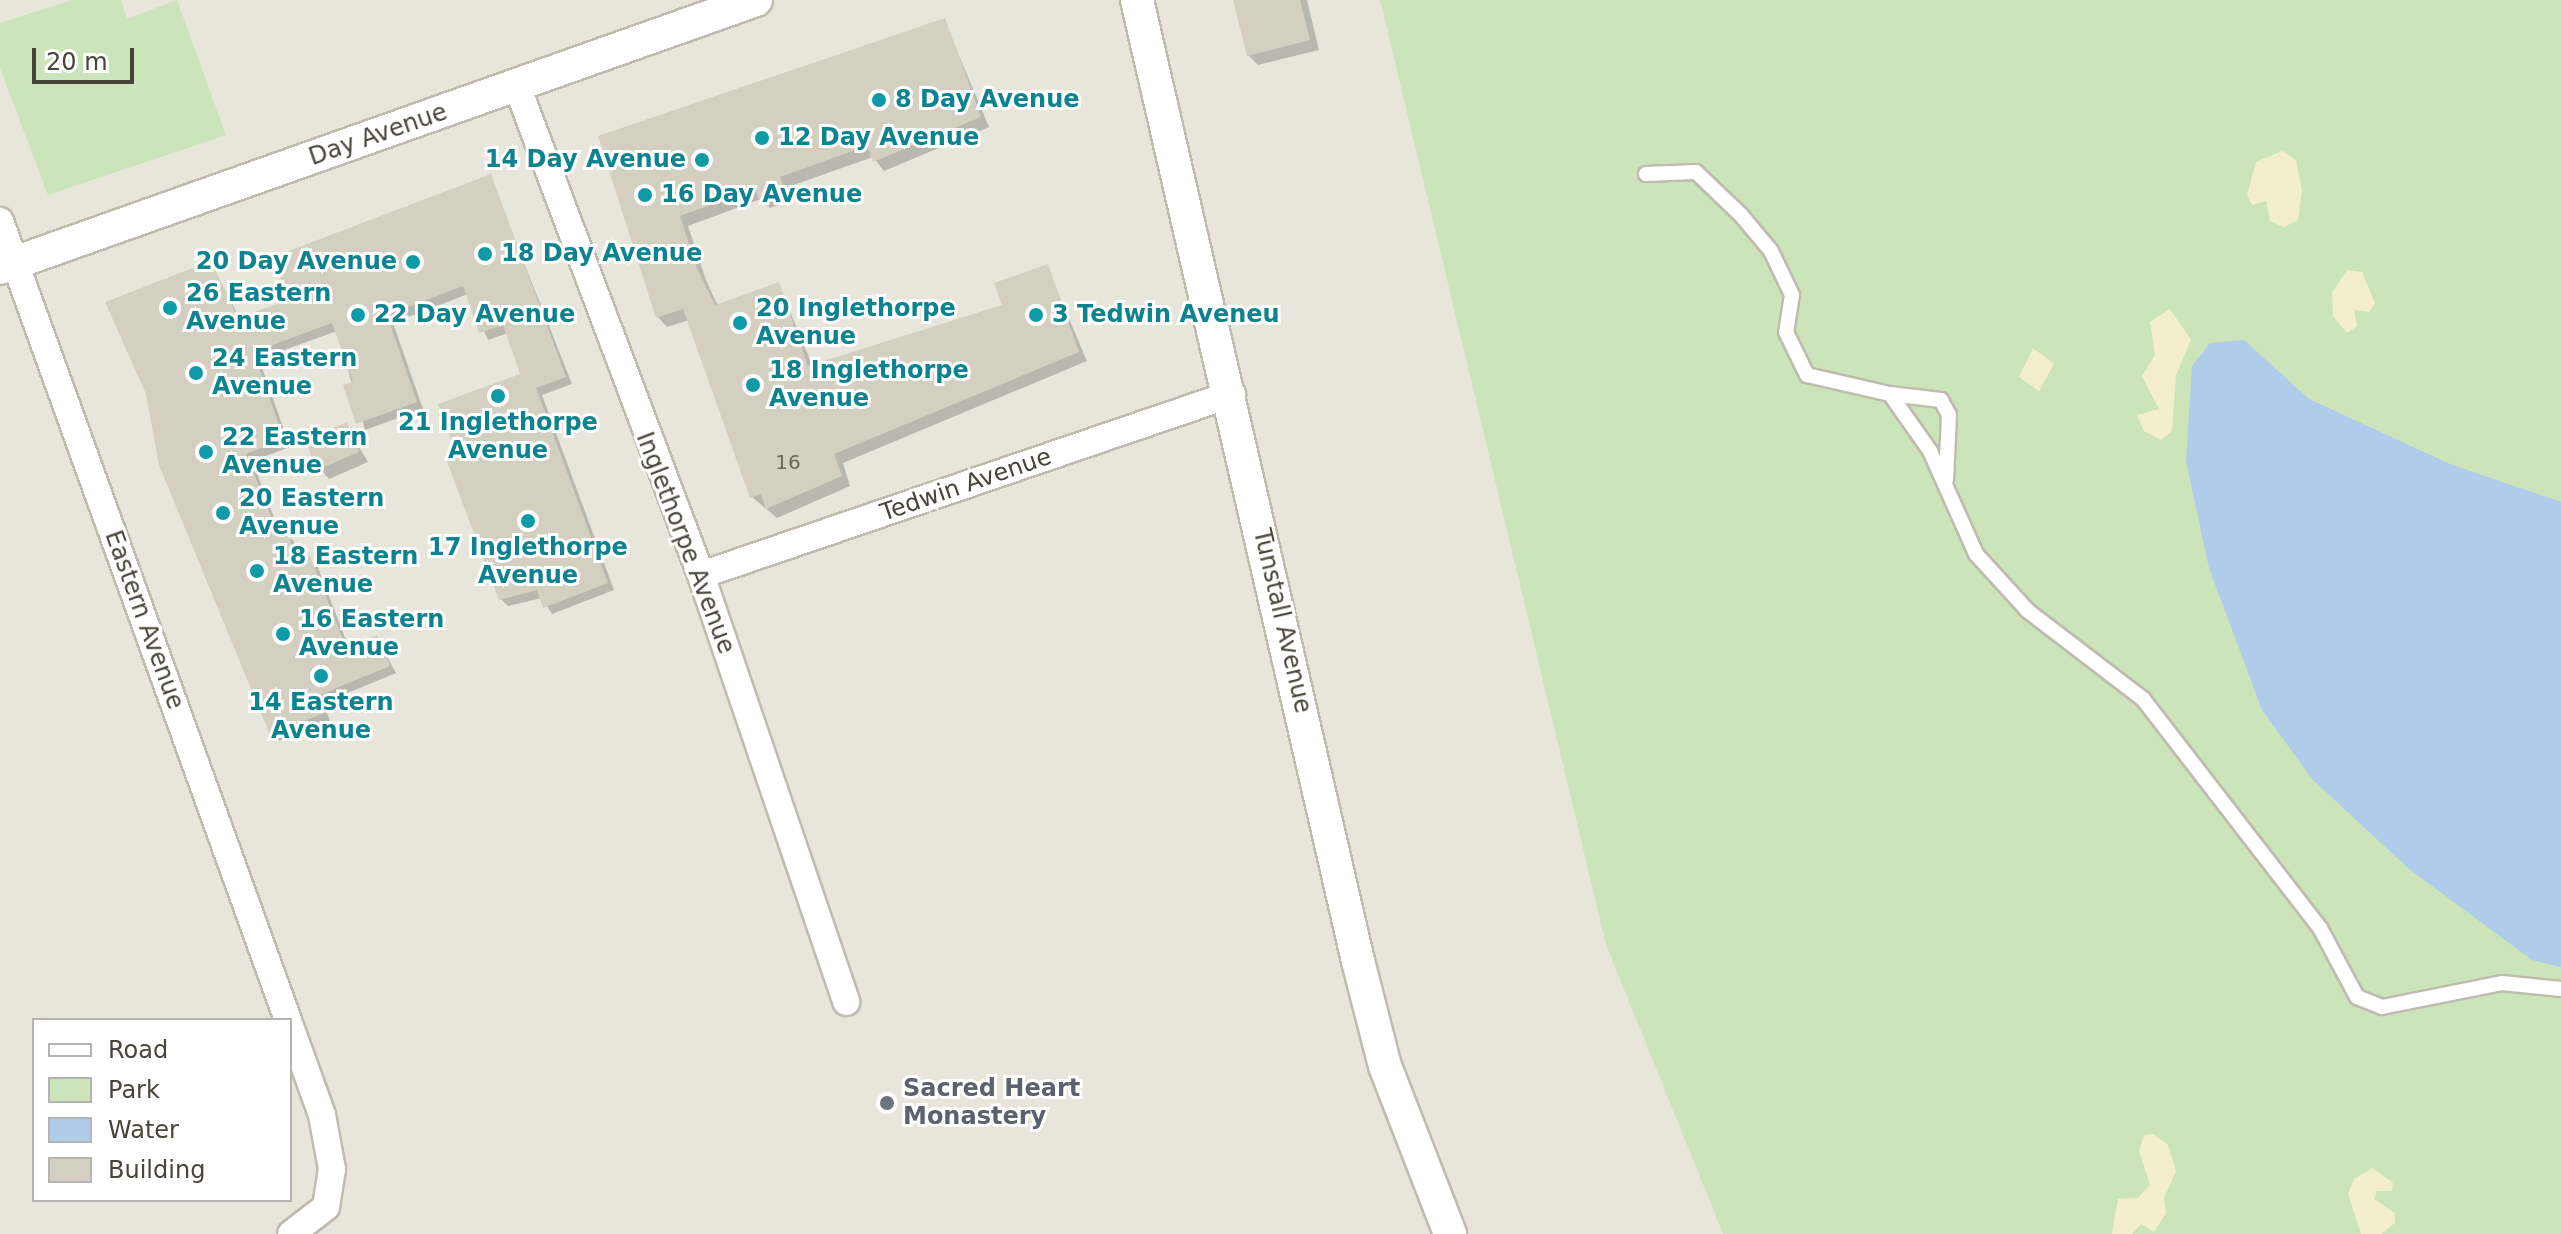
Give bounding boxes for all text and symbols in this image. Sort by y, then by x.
scale bar [36,32,138,82]
text: 20 m [46,48,108,76]
place label: 8 Day Avenue [895,86,1080,114]
marker: 8 Day Avenue [870,91,888,109]
street label: Day Avenue [305,98,451,172]
place label: 12 Day Avenue [778,124,979,152]
marker: 12 Day Avenue [753,129,771,147]
place label: 14 Day Avenue [485,146,686,174]
marker: 14 Day Avenue [693,151,711,169]
place label: 16 Day Avenue [661,181,862,209]
marker: 16 Day Avenue [636,186,654,204]
place label: 18 Day Avenue [501,240,702,268]
marker: 18 Day Avenue [476,245,494,263]
place label: 20 Day Avenue [196,248,397,276]
marker: 20 Day Avenue [404,253,422,271]
place label: 26 Eastern Avenue [186,280,331,336]
place label: 20 Inglethorpe Avenue [756,295,956,351]
marker: 26 Eastern Avenue [161,299,179,317]
place label: 22 Day Avenue [374,301,575,329]
place label: 3 Tedwin Aveneu [1052,301,1280,329]
marker: 22 Day Avenue [349,306,367,324]
marker: 3 Tedwin Aveneu [1027,306,1045,324]
marker: 20 Inglethorpe Avenue [731,314,749,332]
place label: 24 Eastern Avenue [212,345,357,401]
place label: 18 Inglethorpe Avenue [769,357,969,413]
marker: 24 Eastern Avenue [187,364,205,382]
marker: 18 Inglethorpe Avenue [744,376,762,394]
marker: 21 Inglethorpe Avenue [489,387,507,405]
place label: 21 Inglethorpe Avenue [398,409,598,465]
place label: 22 Eastern Avenue [222,424,367,480]
street label: Inglethorpe Avenue [629,428,741,658]
street label: Tedwin Avenue [877,442,1055,528]
marker: 22 Eastern Avenue [197,443,215,461]
house number: 16 [775,450,801,474]
place label: 20 Eastern Avenue [239,485,384,541]
marker: 20 Eastern Avenue [214,504,232,522]
marker: 17 Inglethorpe Avenue [519,512,537,530]
street label: Tunstall Avenue [1247,526,1317,716]
street label: Eastern Avenue [98,527,190,713]
place label: 17 Inglethorpe Avenue [428,534,628,590]
place label: 18 Eastern Avenue [273,543,418,599]
marker: 18 Eastern Avenue [248,562,266,580]
place label: 16 Eastern Avenue [299,606,444,662]
marker: 16 Eastern Avenue [274,625,292,643]
marker: 14 Eastern Avenue [312,667,330,685]
place label: 14 Eastern Avenue [248,689,394,745]
legend [32,1018,292,1202]
text: Road [108,1036,168,1064]
place label: Sacred Heart Monastery [903,1075,1080,1131]
text: Park [108,1076,160,1104]
marker: Sacred Heart Monastery [878,1094,896,1112]
text: Water [108,1116,179,1144]
text: Building [108,1156,205,1184]

